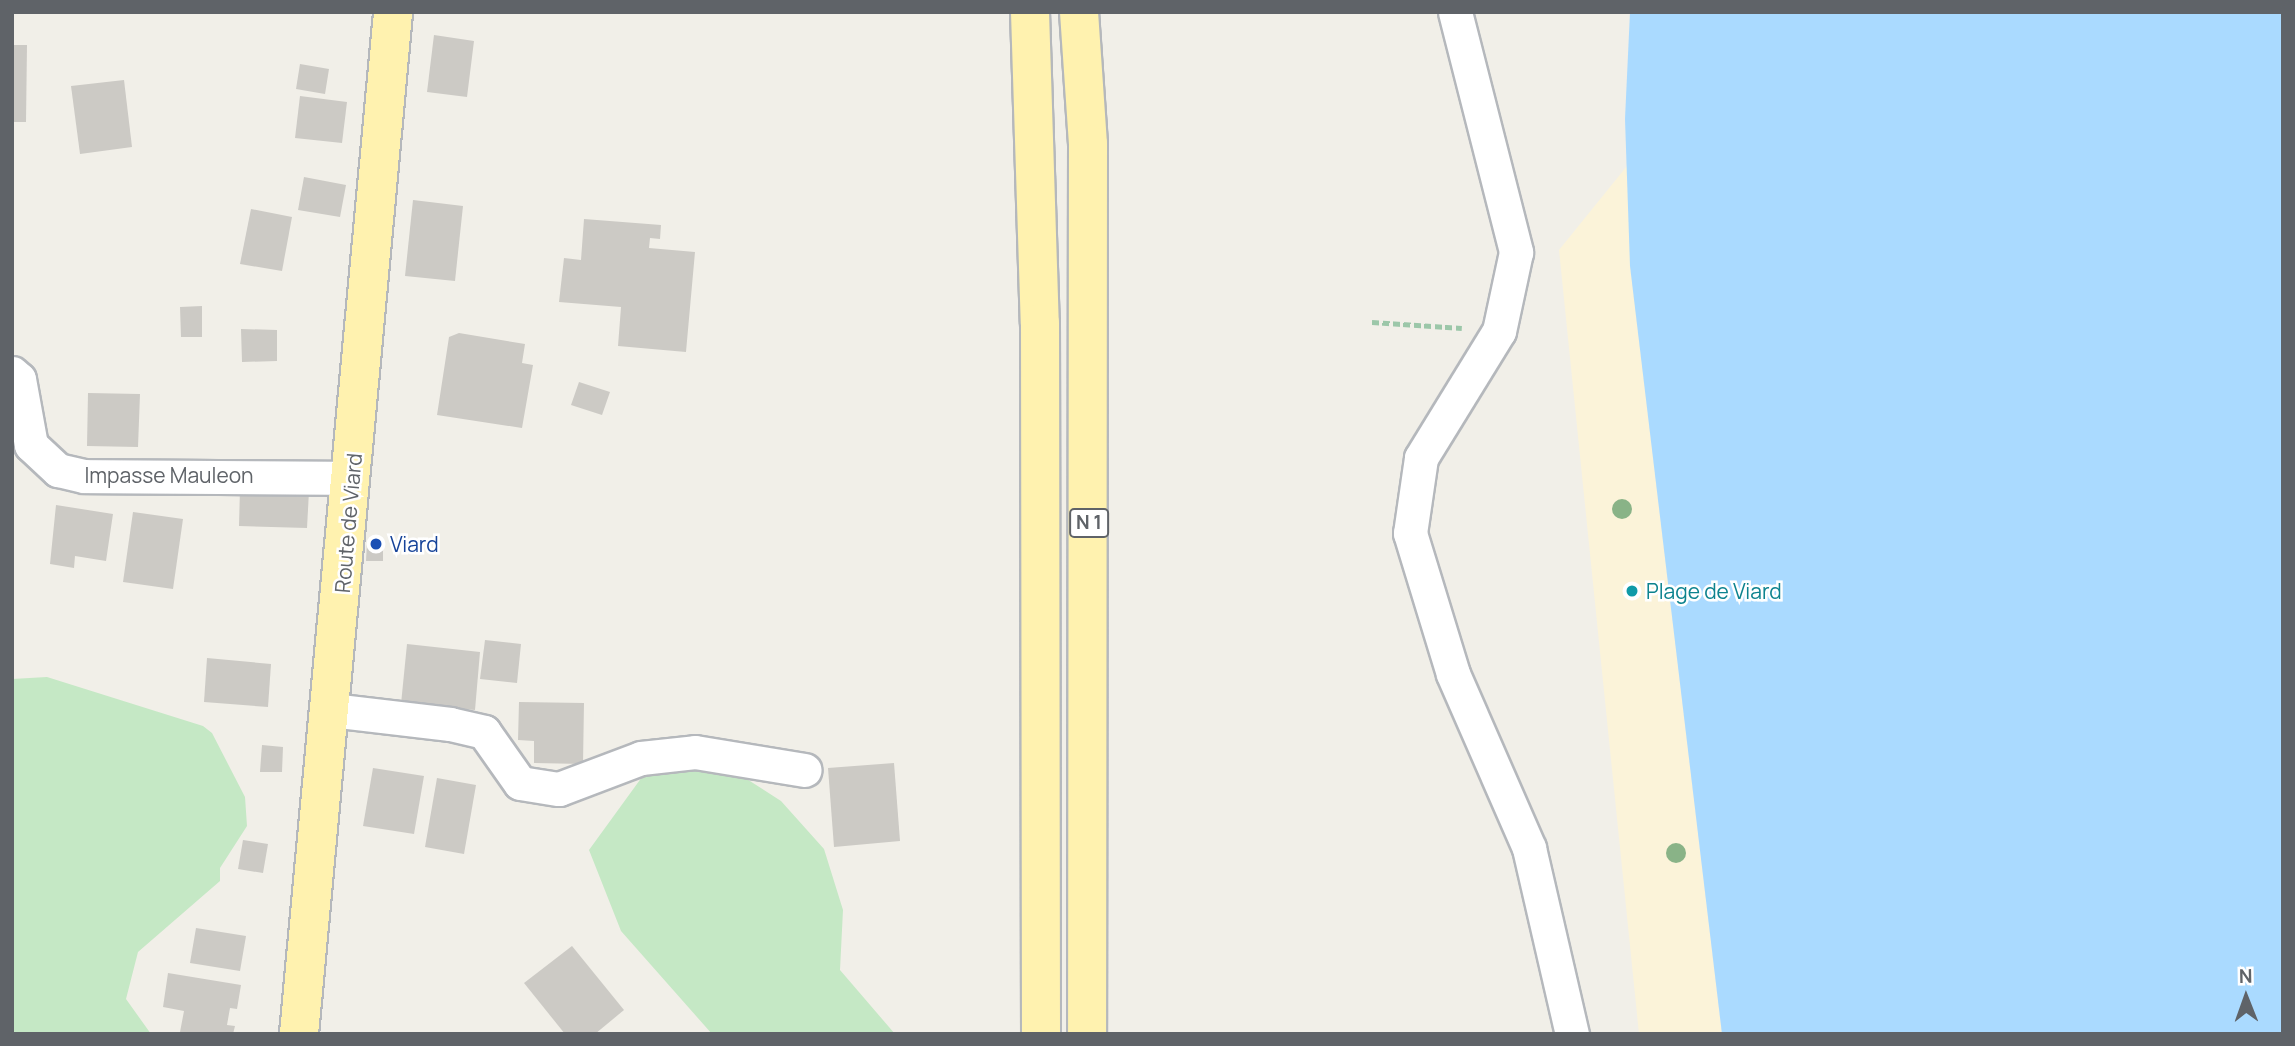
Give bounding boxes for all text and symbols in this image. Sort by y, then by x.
street label: Route de Viard [329,452,367,594]
street label: Impasse Mauleon [84,462,254,488]
road number: N 1 [1068,508,1110,538]
place label: Viard [390,531,439,557]
marker: Viard [368,536,384,552]
place label: Plage de Viard [1646,578,1782,604]
marker: Plage de Viard [1624,583,1640,599]
north arrow [2211,962,2281,1032]
text: N [2239,963,2253,989]

